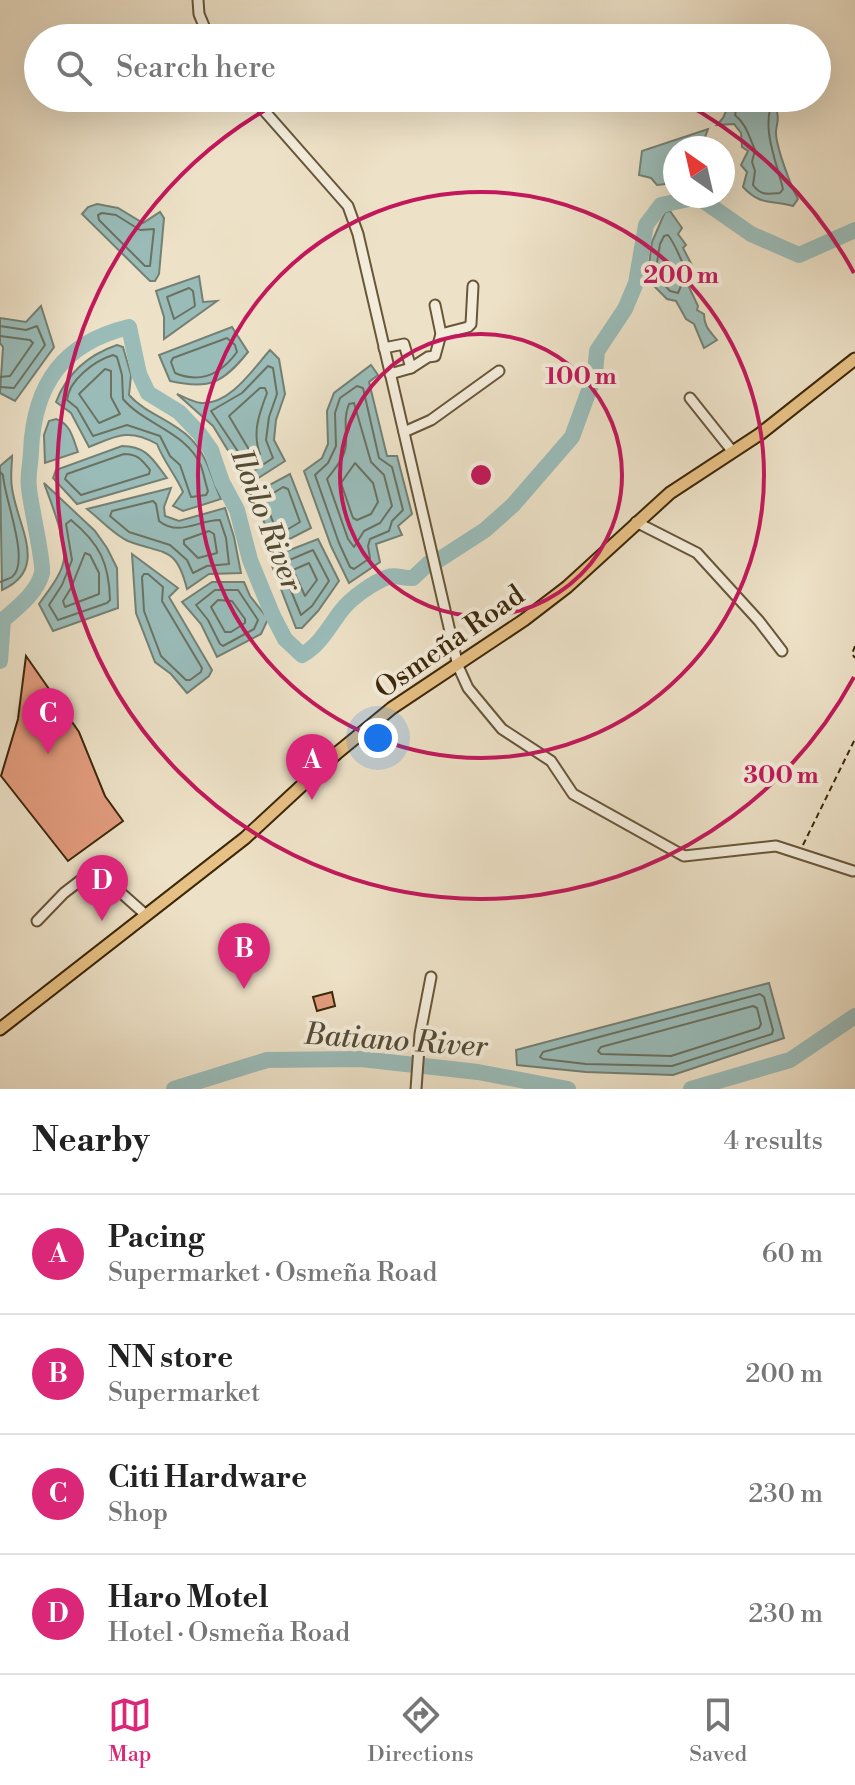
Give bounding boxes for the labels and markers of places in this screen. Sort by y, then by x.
centre of rings [467,461,495,489]
pin: C [22,688,74,754]
pin: A [286,734,338,800]
pin: D [76,855,128,921]
pin: B [218,923,270,989]

